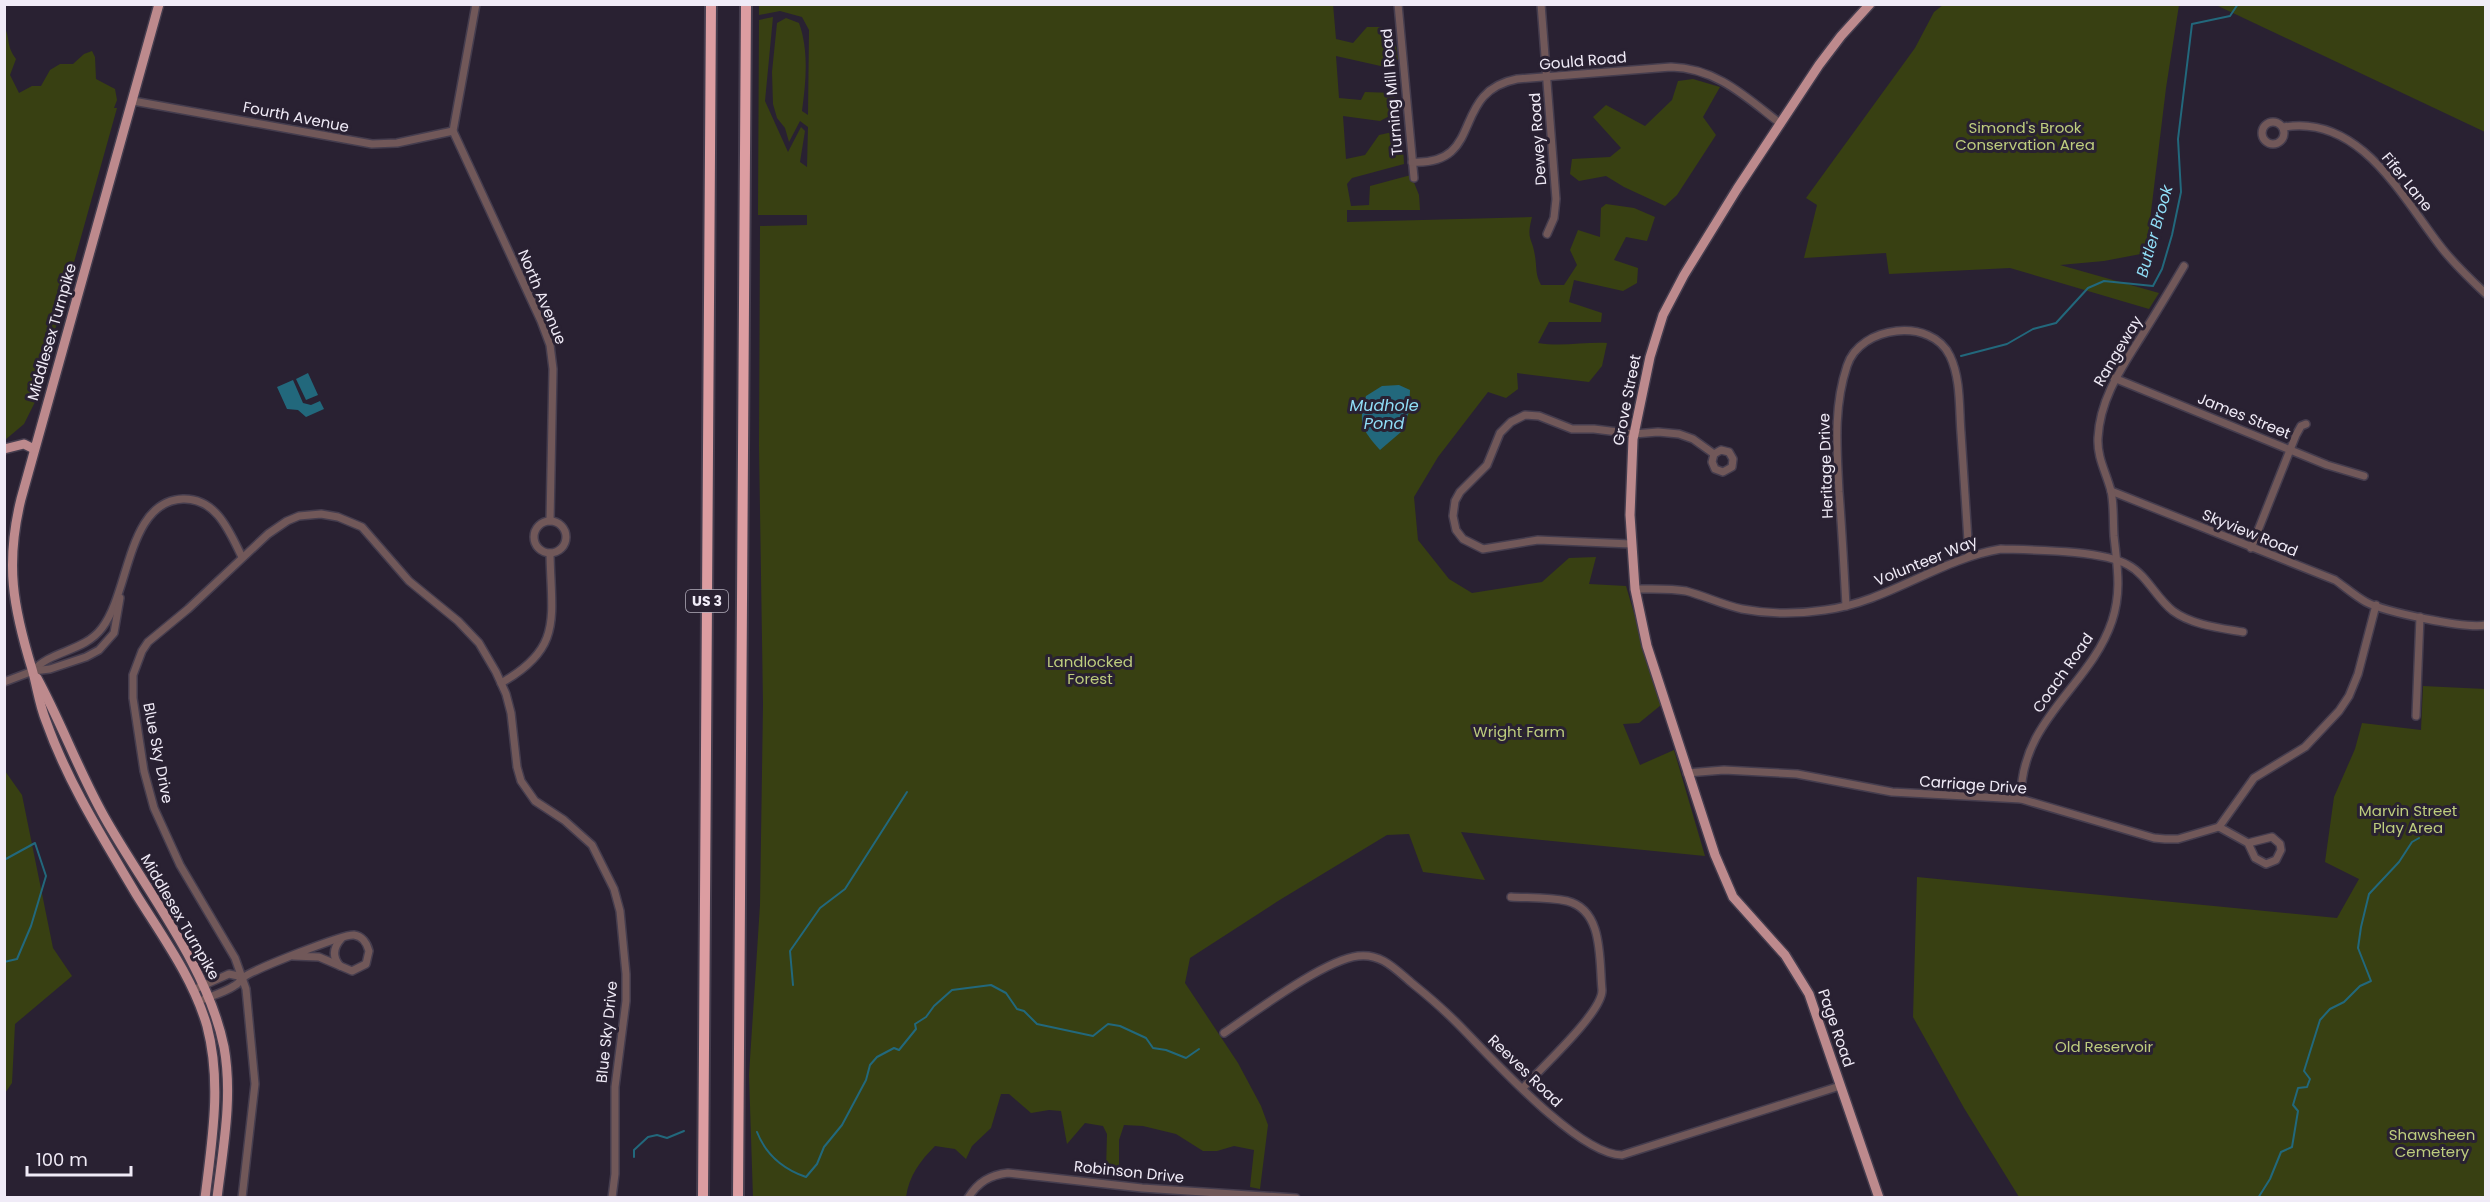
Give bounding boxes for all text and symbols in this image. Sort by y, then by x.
street label: Turning Mill Road [1375,28,1408,156]
street label: Gould Road [1538,46,1628,75]
street label: Dewey Road [1524,92,1551,186]
street label: Fourth Avenue [241,96,351,137]
park label: Simond's Brook Conservation Area [1955,117,2095,155]
street label: Fifer Lane [2377,148,2438,216]
water label: Butler Brook [2130,182,2179,280]
street label: North Avenue [513,246,572,347]
street label: Middlesex Turnpike [22,261,81,403]
street label: Rangeway [2088,311,2147,390]
street label: Grove Street [1607,352,1646,447]
street label: James Street [2195,387,2294,444]
water label: Mudhole Pond [1349,394,1419,435]
street label: Heritage Drive [1813,413,1838,519]
street label: Skyview Road [2199,504,2301,561]
street label: Volunteer Way [1871,530,1981,591]
road number: US 3 [686,590,728,612]
street label: Coach Road [2027,629,2098,717]
park label: Landlocked Forest [1047,651,1133,689]
street label: Blue Sky Drive [138,701,179,805]
park label: Wright Farm [1473,721,1565,742]
street label: Carriage Drive [1919,770,2028,799]
park label: Marvin Street Play Area [2359,800,2457,838]
street label: Middlesex Turnpike [136,850,225,983]
street label: Blue Sky Drive [591,980,622,1084]
street label: Page Road [1813,986,1860,1070]
street label: Reeves Road [1483,1030,1567,1112]
park label: Old Reservoir [2055,1036,2153,1057]
park label: Shawsheen Cemetery [2389,1124,2475,1162]
scale bar [27,1139,130,1177]
text: 100 m [36,1147,88,1172]
street label: Robinson Drive [1073,1155,1185,1188]

